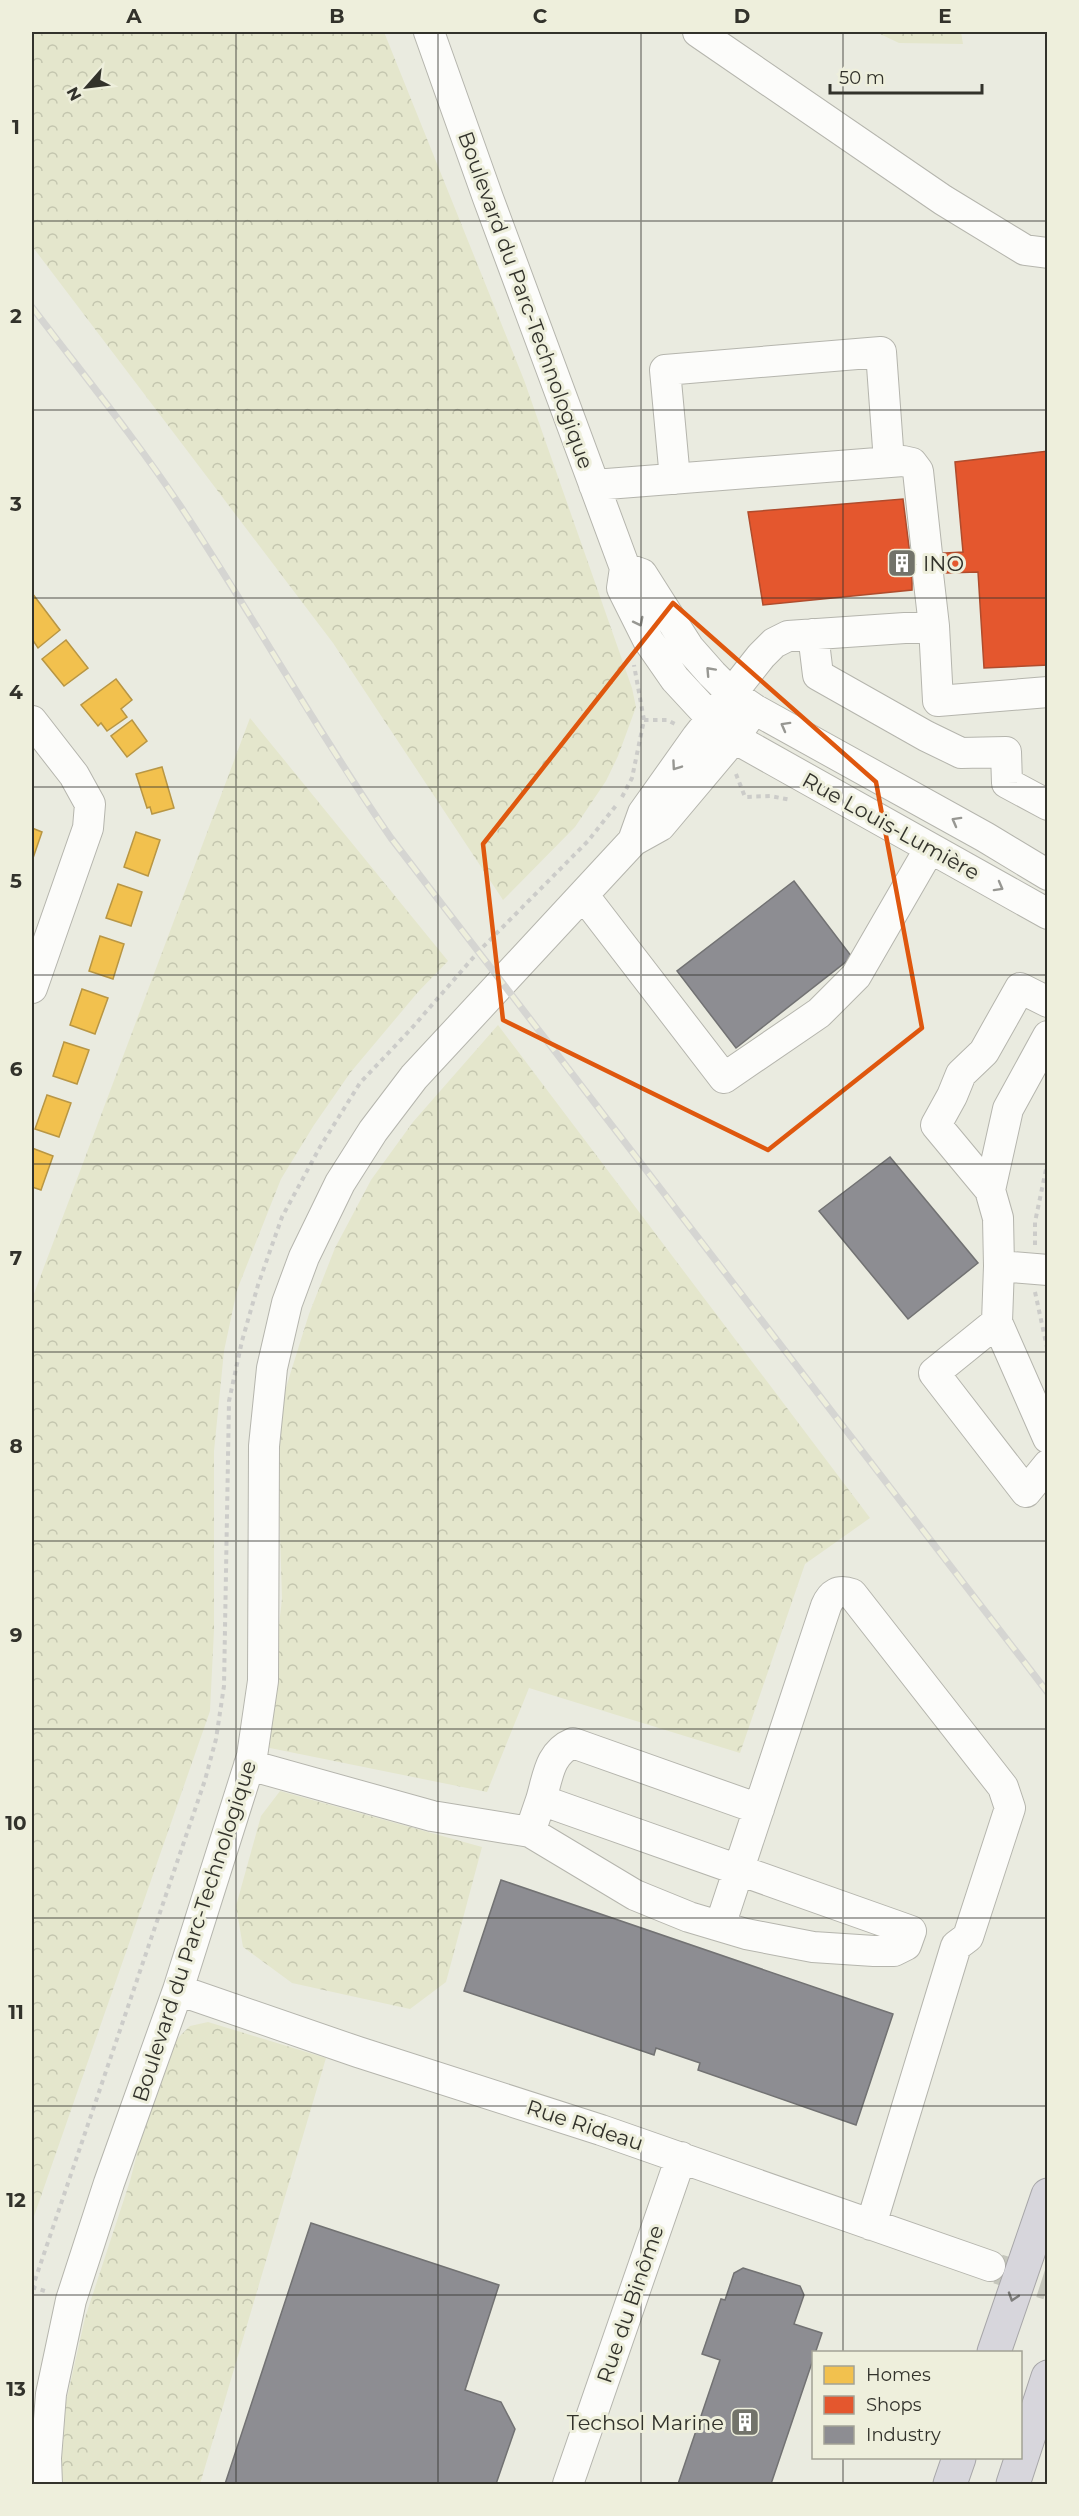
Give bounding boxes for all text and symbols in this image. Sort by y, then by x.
text: A [125,4,142,28]
text: B [329,4,345,28]
text: C [533,4,548,28]
text: D [734,4,750,28]
text: E [938,4,952,28]
north arrow [57,57,117,117]
scale bar [830,57,982,95]
text: 50 m [839,67,885,89]
text: N [63,84,86,104]
text: 1 [12,115,20,139]
street label: Boulevard du Parc-Technologique [453,128,599,472]
text: 2 [10,304,22,328]
text: 3 [9,492,22,516]
building icon: INO [886,547,918,579]
place label: INO [923,551,964,576]
one-way arrow [632,615,643,626]
one-way arrow [706,668,717,678]
text: 4 [9,680,23,704]
one-way arrow [781,722,792,733]
one-way arrow [672,759,683,770]
street label: Rue Louis-Lumière [798,767,984,885]
one-way arrow [952,817,962,828]
text: 5 [10,869,22,893]
one-way arrow [993,880,1004,891]
text: 6 [10,1057,23,1081]
text: 7 [10,1246,22,1270]
text: 8 [9,1434,23,1458]
text: 9 [10,1623,22,1647]
street label: Boulevard du Parc-Technologique [127,1757,261,2105]
text: 10 [5,1811,27,1835]
text: 11 [8,2000,24,2024]
street label: Rue Rideau [523,2094,647,2156]
text: 12 [6,2188,26,2212]
street label: Rue du Binôme [591,2222,669,2386]
one-way arrow [1007,2291,1020,2302]
legend [812,2351,1022,2459]
text: Homes [866,2364,931,2386]
text: 13 [6,2377,26,2401]
text: Shops [866,2394,922,2416]
building icon: Techsol Marine [729,2406,761,2438]
place label: Techsol Marine [567,2410,724,2435]
text: Industry [866,2424,941,2446]

